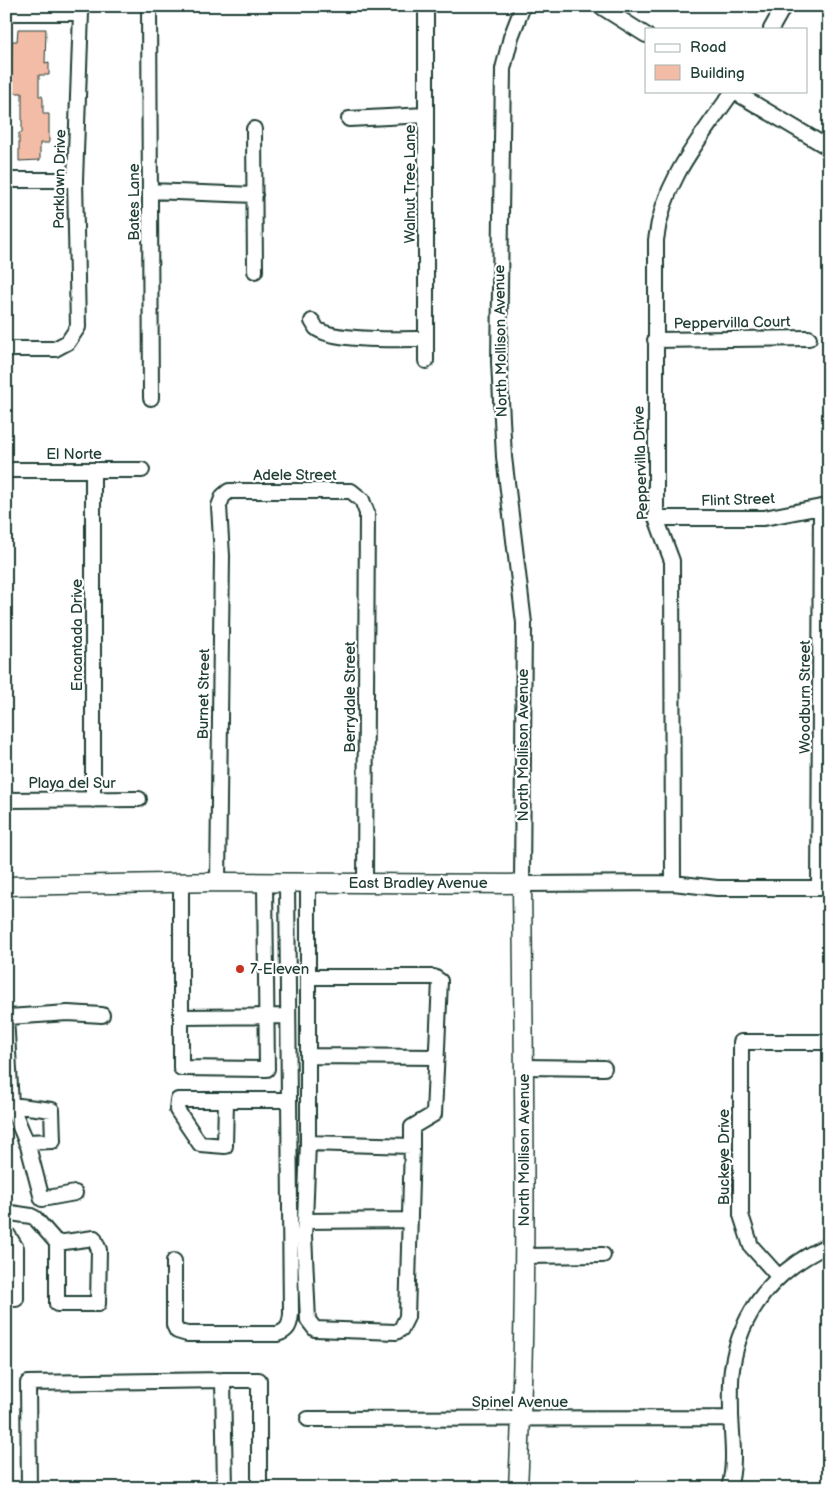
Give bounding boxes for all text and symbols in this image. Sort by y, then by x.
legend [645,28,808,92]
text: Road [690,38,726,57]
text: Building [690,64,745,83]
street label: Walnut Tree Lane [401,124,420,243]
street label: Parklawn Drive [50,129,70,229]
street label: Bates Lane [125,163,144,241]
street label: North Mollison Avenue [490,264,512,418]
street label: Peppervilla Court [673,312,791,334]
street label: Peppervilla Drive [630,405,652,521]
street label: El Norte [46,445,102,464]
street label: Adele Street [253,466,337,485]
street label: Flint Street [701,489,776,511]
street label: Encantada Drive [68,579,87,691]
street label: Woodburn Street [796,640,815,754]
street label: Berrydale Street [341,641,360,753]
street label: Burnet Street [194,648,214,740]
street label: North Mollison Avenue [514,669,533,821]
street label: Playa del Sur [28,774,116,793]
street label: East Bradley Avenue [348,874,488,893]
place label: 7-Eleven [250,960,309,979]
marker: 7-Eleven [234,963,246,975]
street label: North Mollison Avenue [515,1074,534,1226]
street label: Buckeye Drive [715,1109,734,1205]
street label: Spinel Avenue [472,1393,568,1412]

